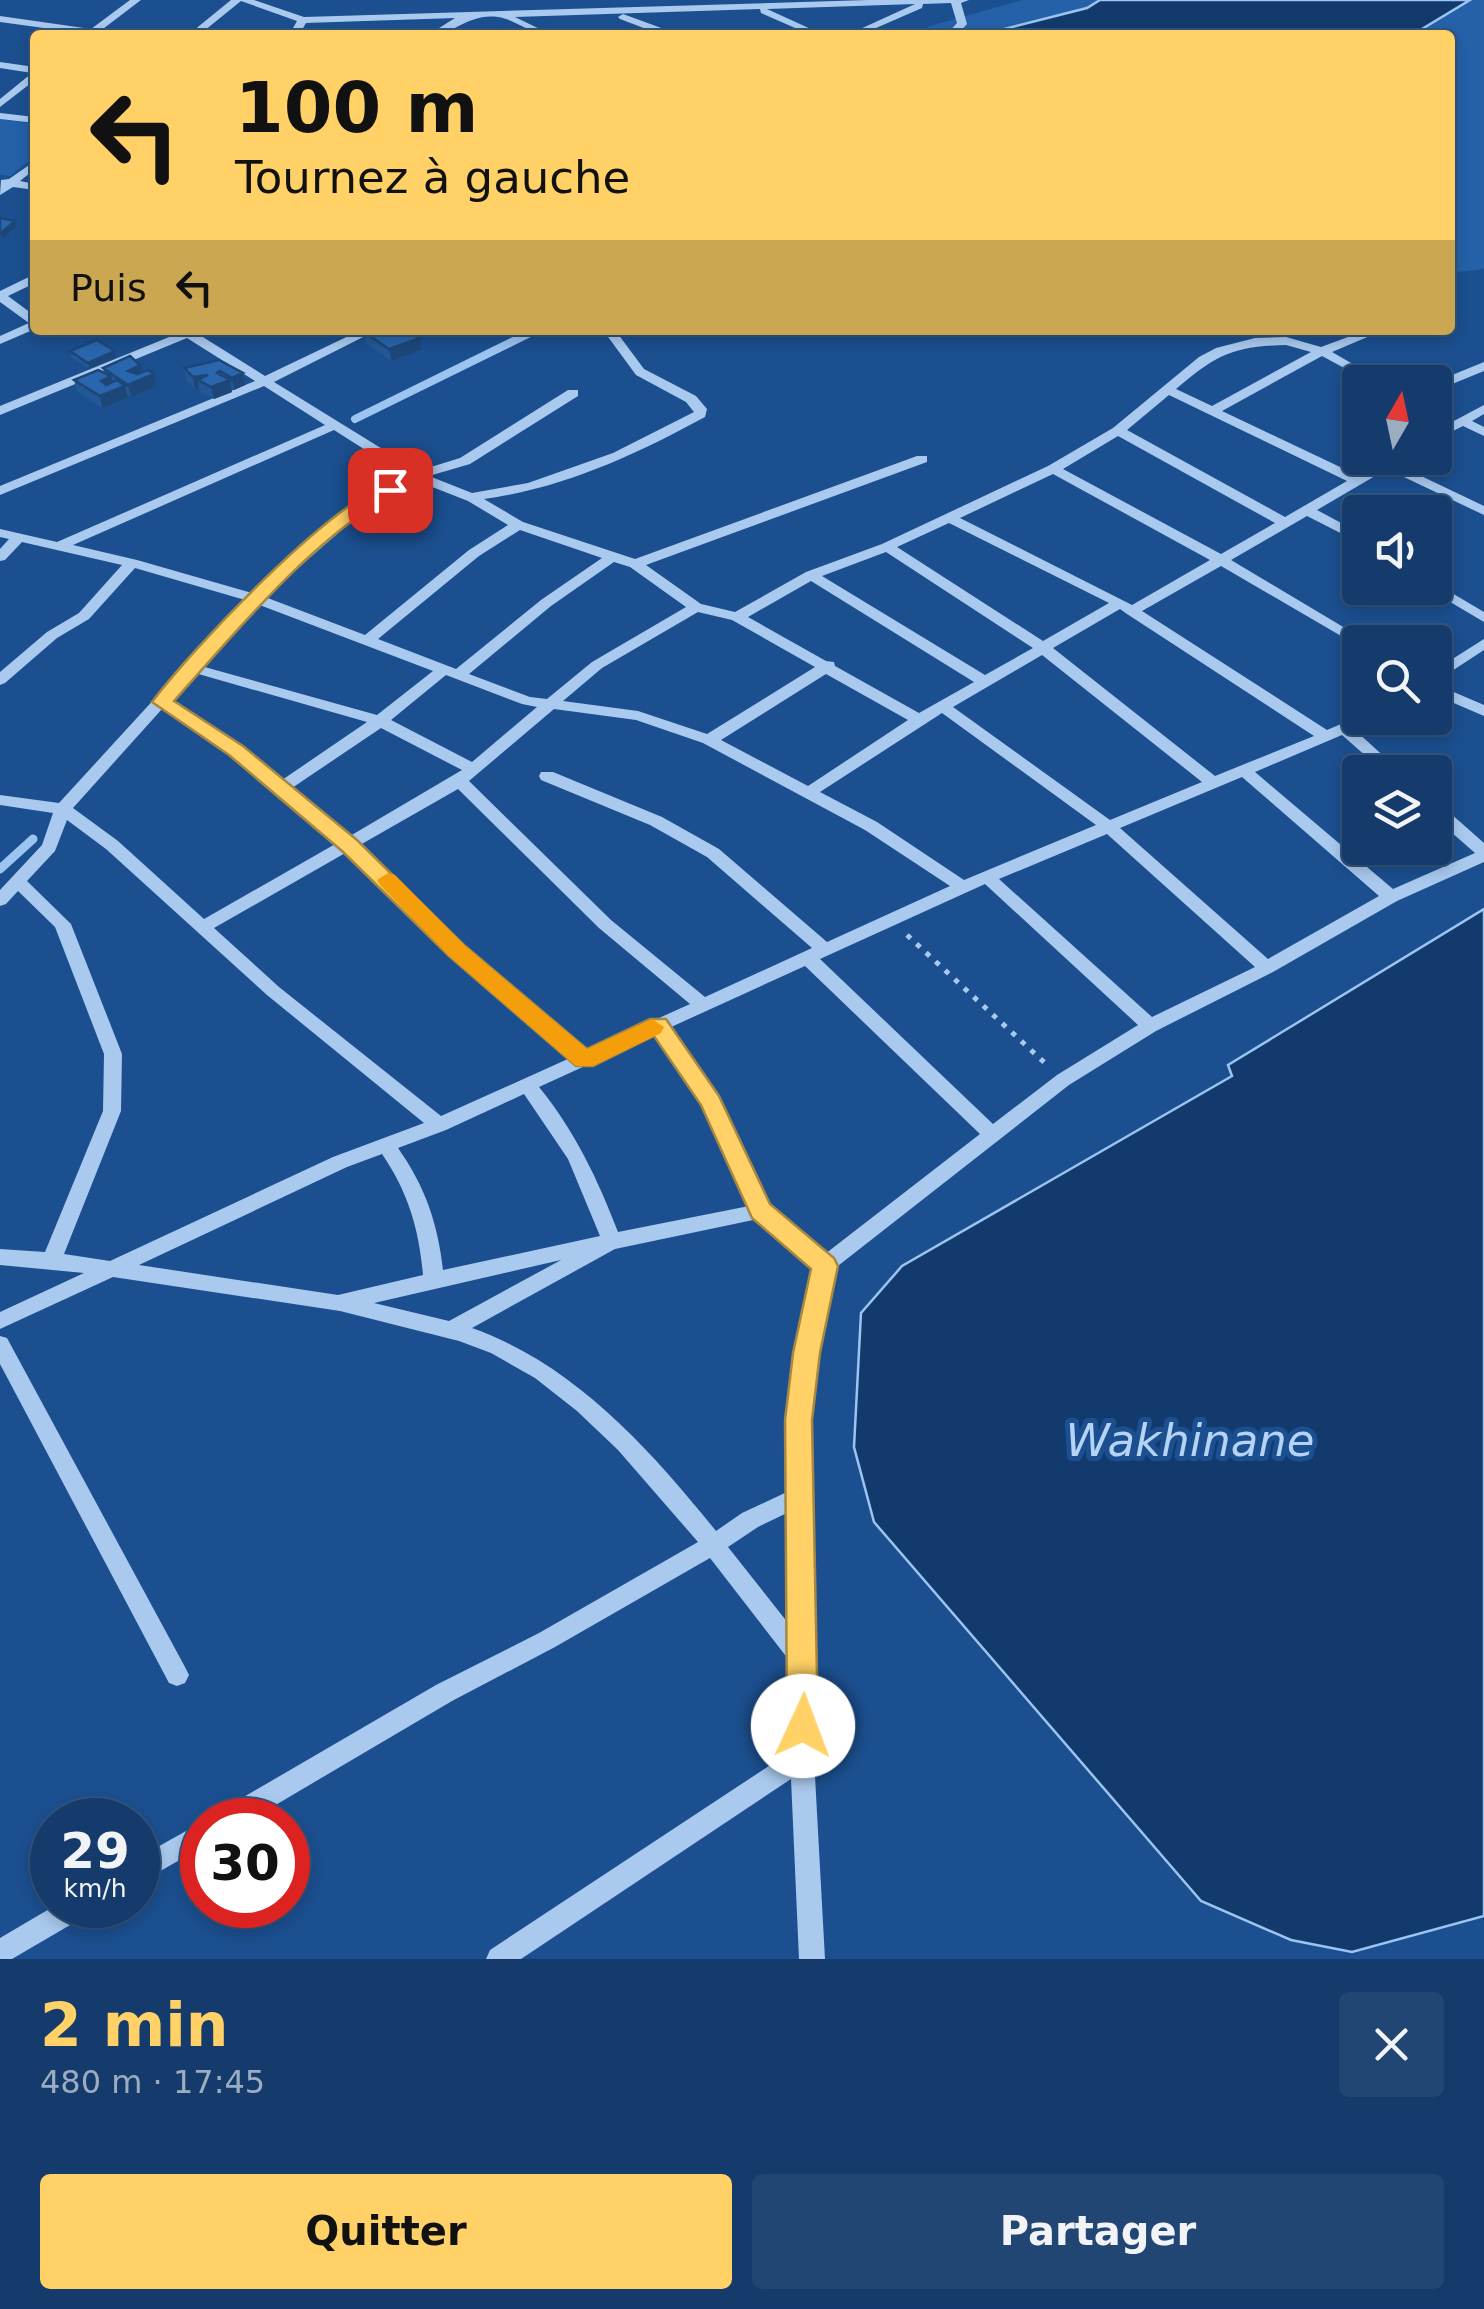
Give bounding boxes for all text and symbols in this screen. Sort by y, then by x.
text: 100 m [235,67,478,149]
icon: left [70,70,200,200]
text: Tournez à gauche [235,151,630,204]
icon: left [167,260,222,315]
text: Puis [70,266,147,310]
north arrow [1342,365,1452,475]
map controls [1342,365,1452,865]
pin [348,448,433,533]
icon: arrive [363,463,418,518]
button: sound [1342,495,1452,605]
button: search [1342,625,1452,735]
button: layers [1342,755,1452,865]
water label: Wakhinane [1066,1414,1315,1467]
position arrow [751,1674,855,1778]
speed limit sign: 30 [180,1798,310,1928]
text: 29 [60,1822,130,1880]
text: km/h [63,1874,127,1903]
text: 2 min [40,1990,228,2060]
button: close [1339,1992,1444,2097]
text: 480 m · 17:45 [40,2063,265,2101]
button: Quitter [40,2174,732,2289]
button: Partager [752,2174,1444,2289]

